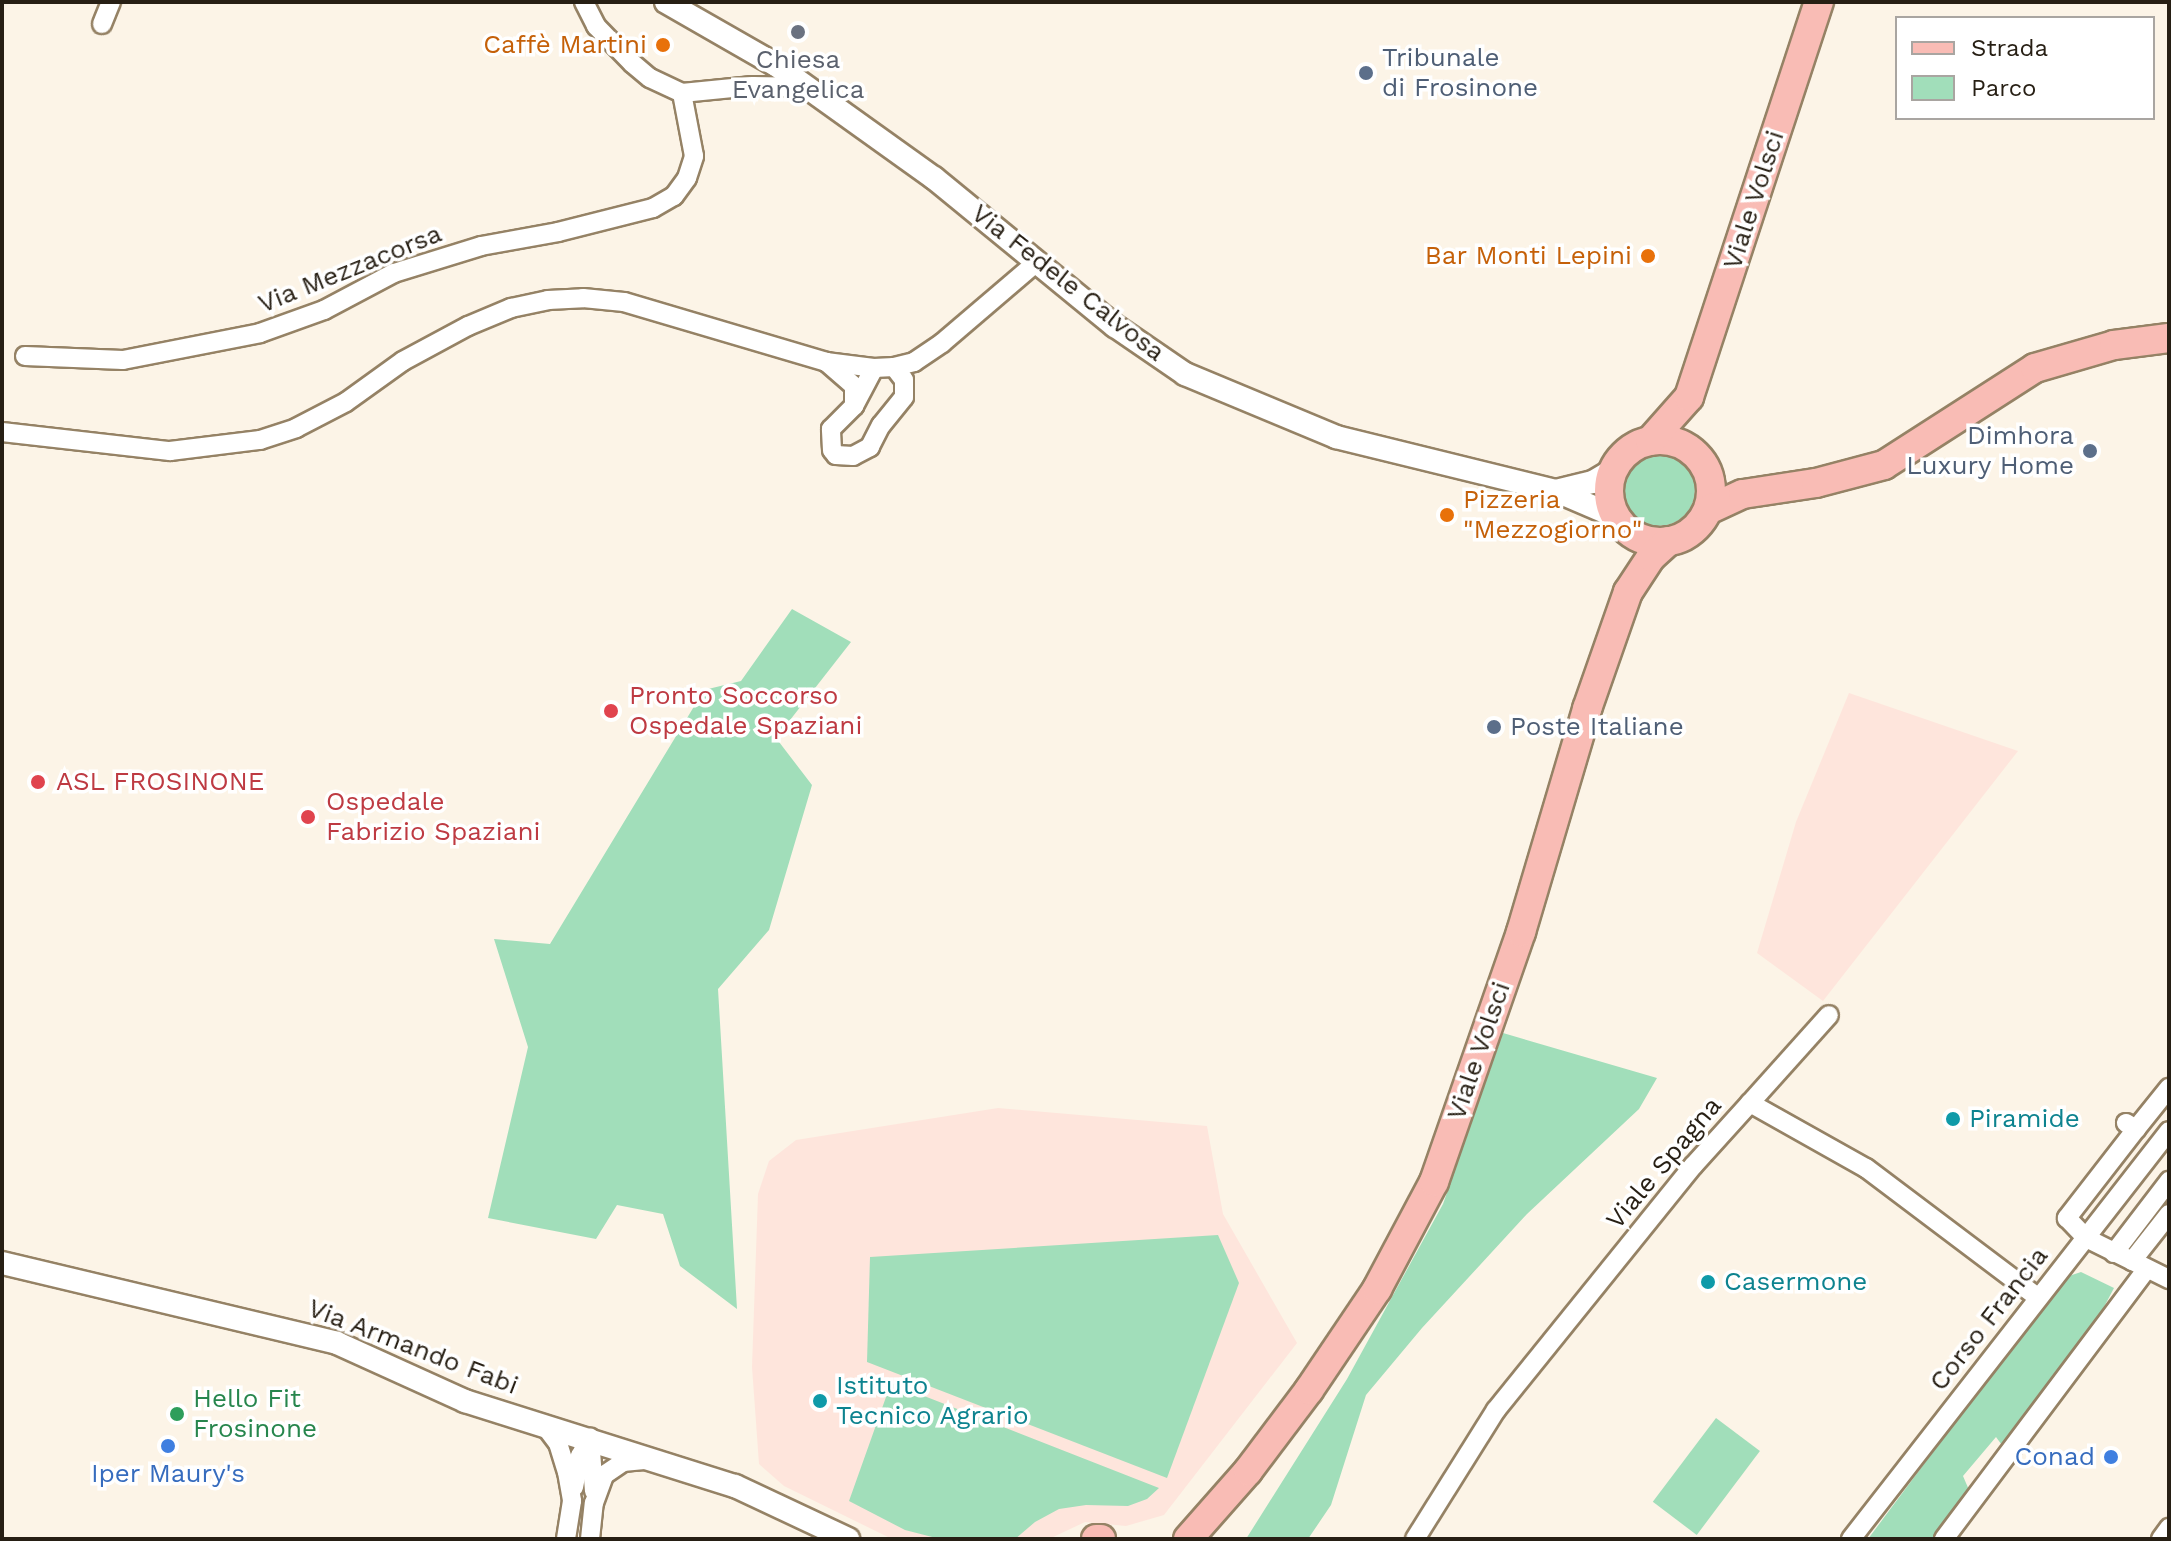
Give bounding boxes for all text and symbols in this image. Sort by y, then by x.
legend [1895,16,2155,120]
marker: Chiesa Evangelica [789,23,807,41]
place label: Caffè Martini [483,29,647,61]
text: Strada [1971,34,2048,62]
marker: Caffè Martini [654,36,672,54]
place label: Tribunale di Frosinone [1382,42,1538,104]
place label: Chiesa Evangelica [732,44,864,106]
marker: Tribunale di Frosinone [1357,64,1375,82]
text: Parco [1971,74,2036,102]
street label: Viale Volsci [1717,126,1791,274]
street label: Via Fedele Calvosa [965,198,1171,368]
street label: Via Mezzacorsa [254,218,446,320]
place label: Bar Monti Lepini [1424,240,1632,272]
marker: Bar Monti Lepini [1639,247,1657,265]
place label: Dimhora Luxury Home [1906,420,2074,482]
marker: Dimhora Luxury Home [2081,442,2099,460]
place label: Pizzeria "Mezzogiorno" [1463,484,1642,546]
marker: Pizzeria "Mezzogiorno" [1438,506,1456,524]
place label: Pronto Soccorso Ospedale Spaziani [629,680,862,742]
marker: Pronto Soccorso Ospedale Spaziani [600,700,622,722]
place label: Poste Italiane [1510,711,1684,743]
marker: Poste Italiane [1485,718,1503,736]
place label: ASL FROSINONE [56,766,265,798]
marker: ASL FROSINONE [27,771,49,793]
place label: Ospedale Fabrizio Spaziani [326,786,540,848]
marker: Ospedale Fabrizio Spaziani [297,806,319,828]
street label: Viale Volsci [1441,978,1517,1124]
street label: Viale Spagna [1600,1091,1728,1235]
place label: Piramide [1969,1103,2080,1135]
marker: Piramide [1944,1110,1962,1128]
street label: Corso Francia [1923,1241,2055,1397]
place label: Casermone [1724,1266,1867,1298]
marker: Casermone [1699,1273,1717,1291]
street label: Via Armando Fabi [303,1292,523,1402]
place label: Istituto Tecnico Agrario [836,1370,1030,1432]
place label: Hello Fit Frosinone [193,1383,317,1444]
marker: Istituto Tecnico Agrario [811,1392,829,1410]
marker: Hello Fit Frosinone [168,1405,186,1423]
marker: Iper Maury's [159,1437,177,1455]
place label: Conad [2014,1441,2095,1473]
marker: Conad [2102,1448,2120,1466]
place label: Iper Maury's [91,1458,245,1490]

